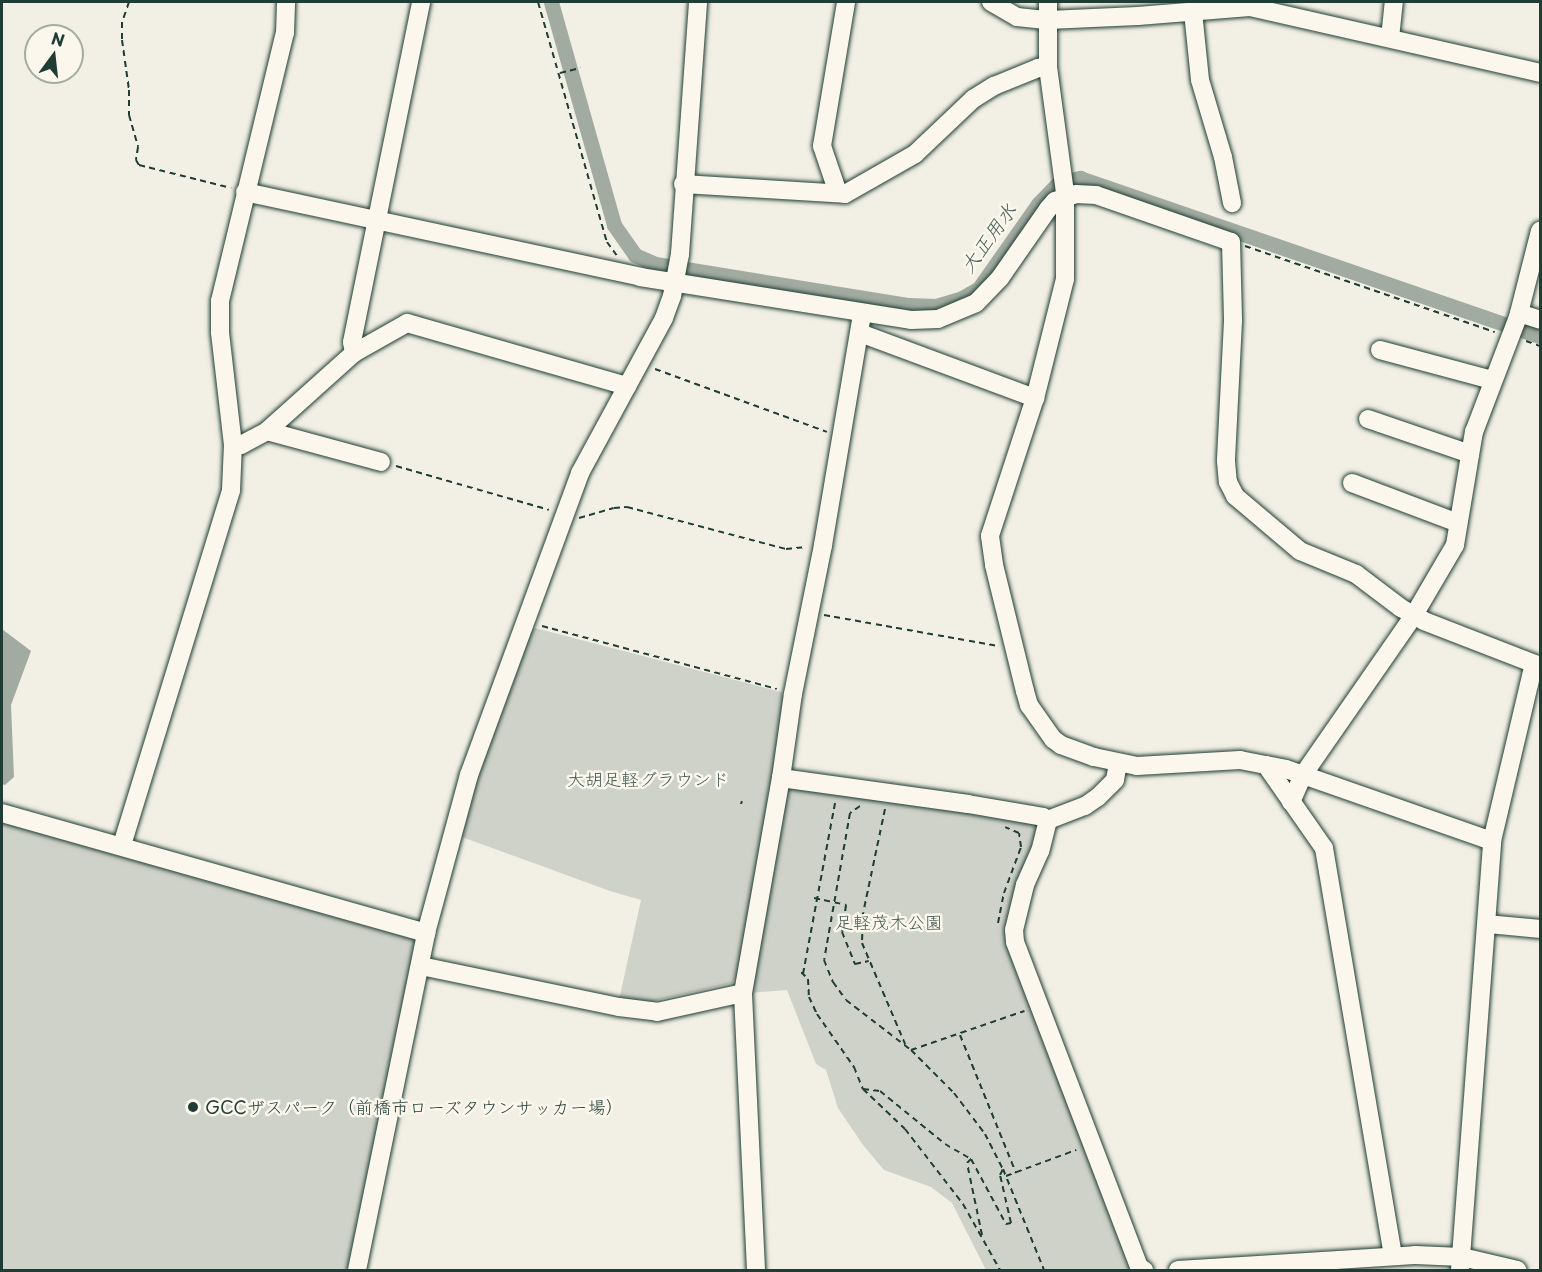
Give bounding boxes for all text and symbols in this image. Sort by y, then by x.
north arrow [24,24,84,84]
text: N [49,25,67,52]
water label: 大正用水 [955,199,1021,277]
park label: 大胡足軽グラウンド [567,768,729,790]
park label: 足軽茂木公園 [835,911,943,933]
place label: GCCザスパーク（前橋市ローズタウンサッカー場） [205,1096,625,1118]
marker: GCCザスパーク（前橋市ローズタウンサッカー場） [186,1100,200,1114]

